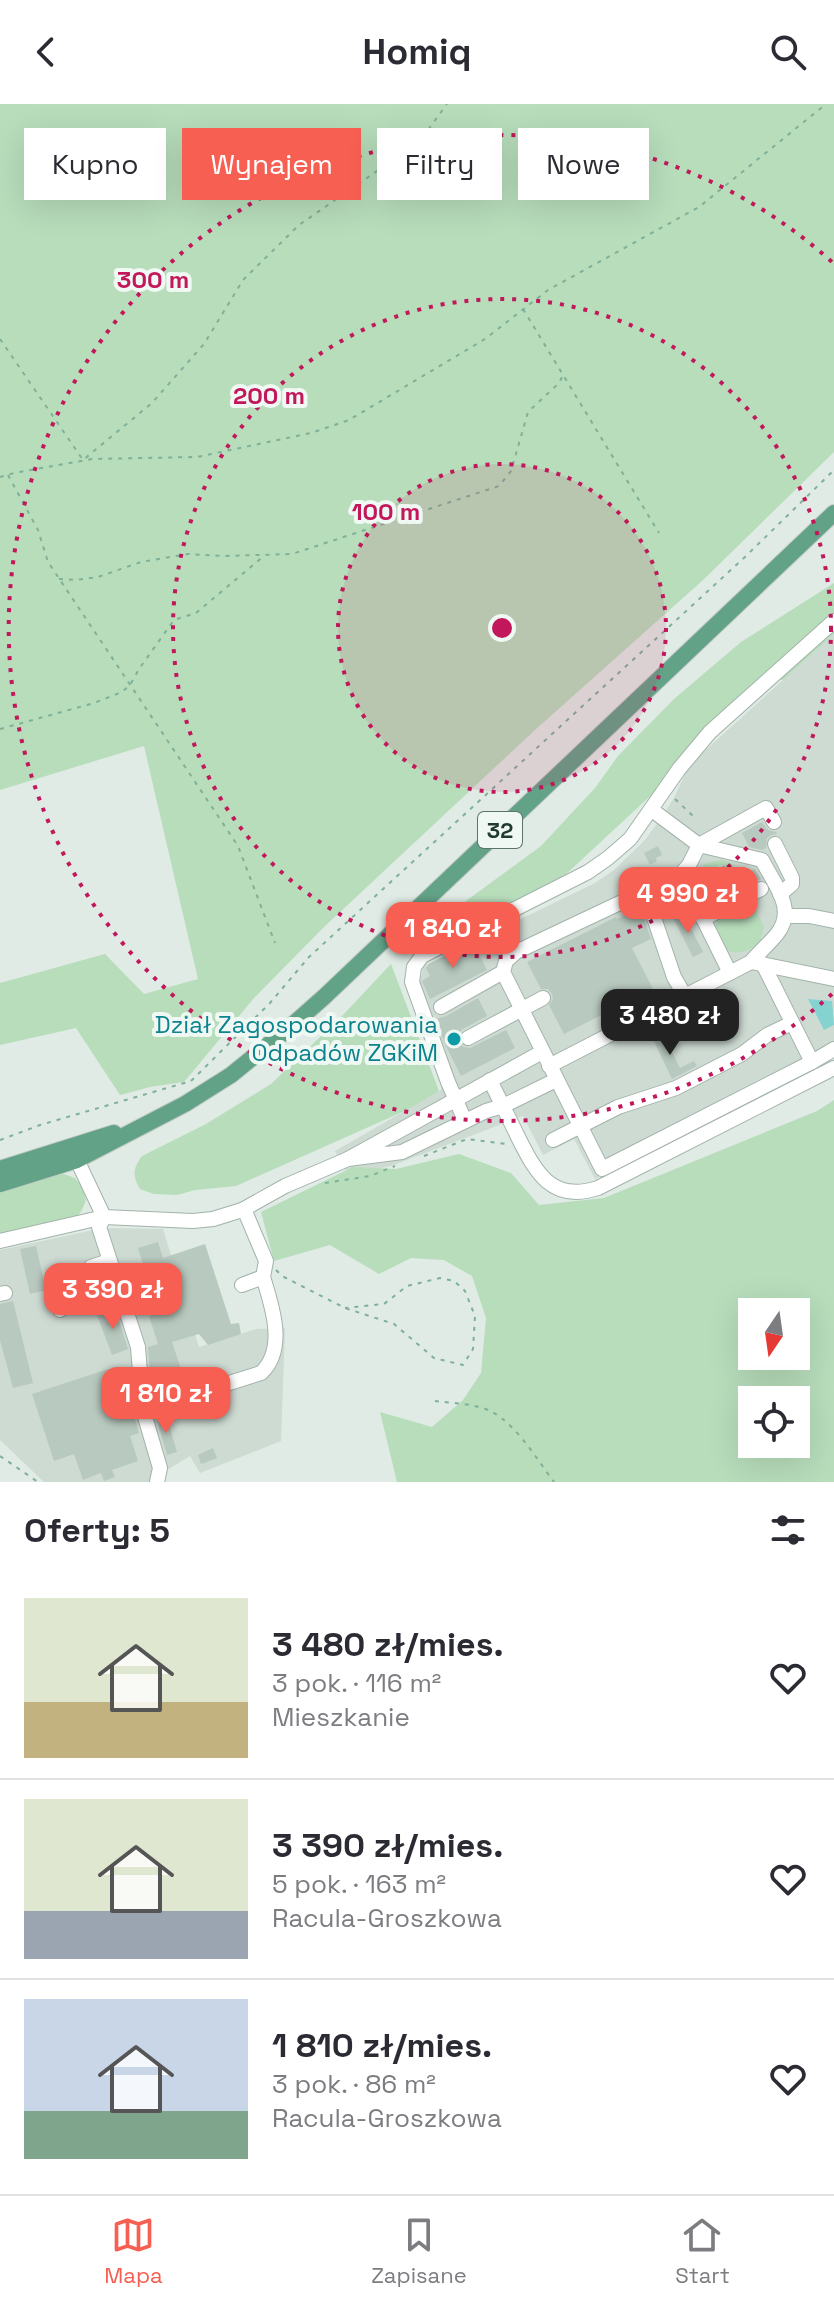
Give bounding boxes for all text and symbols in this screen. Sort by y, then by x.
text: Homiq [363,29,471,75]
icon: back [24,30,68,74]
icon: search [766,30,810,74]
chip: Kupno [24,128,166,200]
chip: Wynajem [182,128,361,200]
chip: Filtry [377,128,502,200]
chip: Nowe [518,128,649,200]
text: 300 m [117,264,189,295]
text: 200 m [233,380,305,411]
text: 100 m [352,496,420,527]
centre of rings [488,614,516,642]
road number: 32 [478,812,522,848]
pin: 4 990 zł [605,867,771,935]
text: 4 990 zł [637,876,739,910]
pin: 1 840 zł [370,902,536,970]
text: 1 840 zł [404,911,502,945]
pin: 3 480 zł [587,989,753,1057]
text: 3 480 zł [619,998,721,1032]
place label: Dział Zagospodarowania Odpadów ZGKiM [155,1009,438,1068]
marker: Dział Zagospodarowania Odpadów ZGKiM [445,1030,463,1048]
pin: 3 390 zł [30,1263,196,1331]
text: 3 390 zł [62,1272,164,1306]
north arrow [738,1298,810,1370]
map controls [738,1298,810,1458]
pin: 1 810 zł [83,1367,249,1435]
text: 1 810 zł [119,1376,213,1410]
button: locate [738,1386,810,1458]
icon: filters [766,1508,810,1552]
text: Oferty: 5 [24,1509,170,1552]
text: 3 480 zł/mies. [272,1623,504,1666]
icon: home [88,1630,184,1726]
icon: heart [766,1656,810,1700]
text: 3 pok. · 116 m² [272,1666,441,1700]
text: Mieszkanie [272,1700,410,1734]
text: 3 390 zł/mies. [272,1824,503,1867]
icon: home [88,1831,184,1927]
icon: heart [766,1857,810,1901]
text: 5 pok. · 163 m² [272,1867,446,1901]
text: Racula-Groszkowa [272,1901,502,1935]
text: 1 810 zł/mies. [272,2024,492,2067]
icon: home [88,2031,184,2127]
icon: heart [766,2057,810,2101]
text: 3 pok. · 86 m² [272,2067,436,2101]
text: Racula-Groszkowa [272,2101,502,2135]
tab: Mapa [104,2213,163,2289]
tab: Zapisane [371,2213,467,2289]
tab: Start [675,2213,730,2289]

